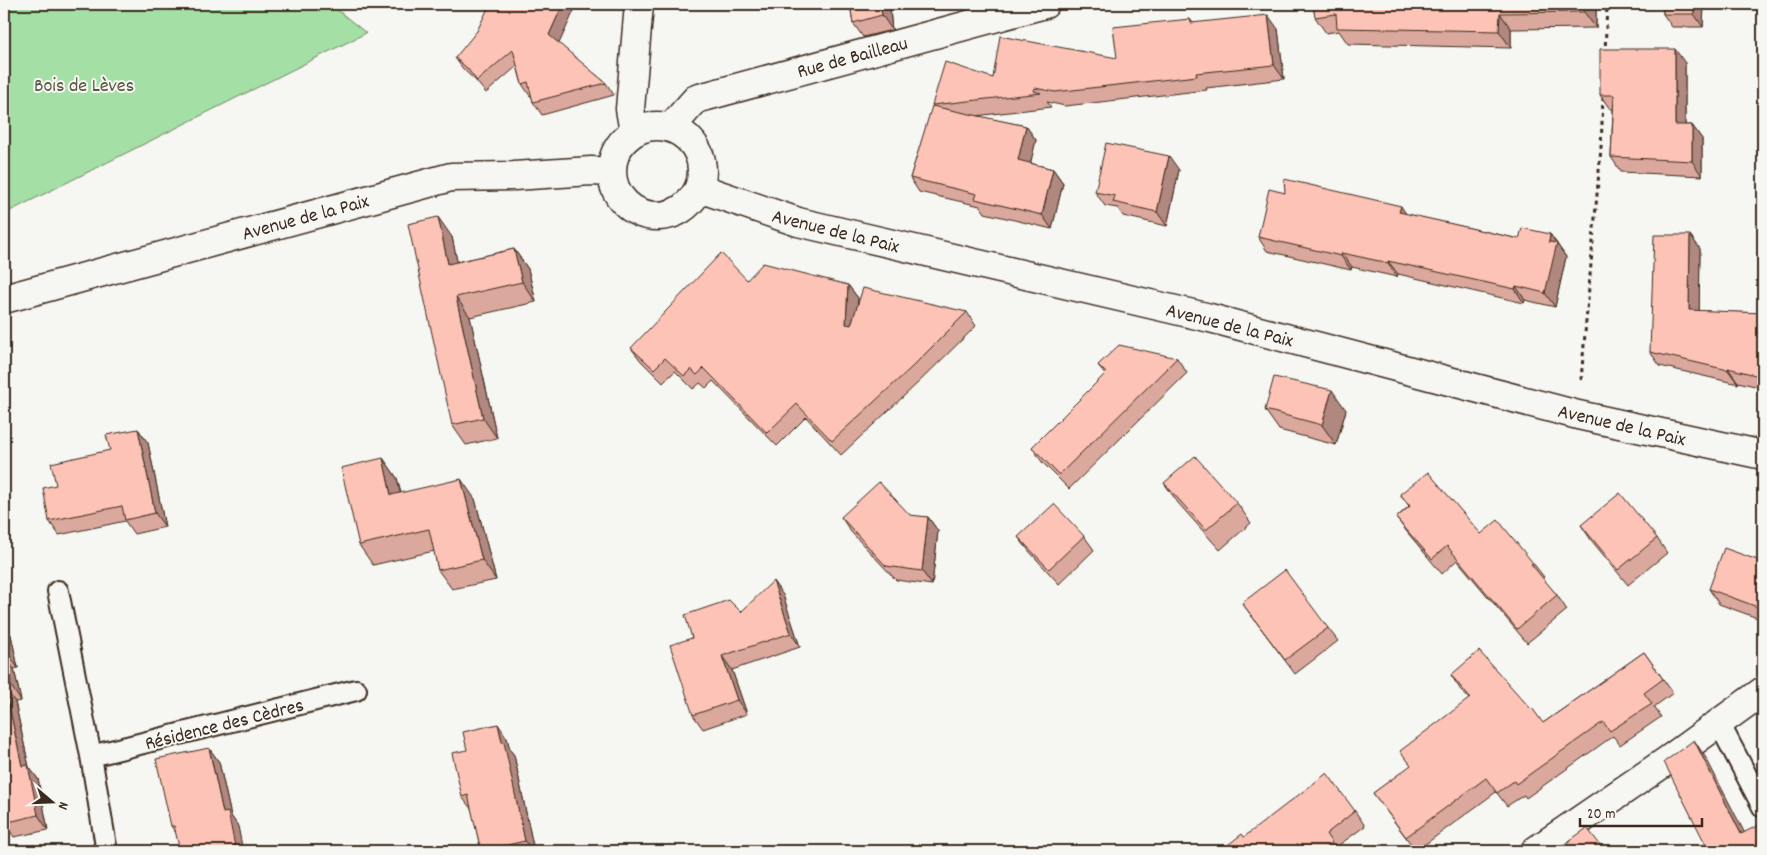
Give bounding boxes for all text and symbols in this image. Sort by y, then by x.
street label: Rue de Bailleau [794,31,911,87]
park label: Bois de Lèves [34,73,134,101]
street label: Avenue de la Paix [239,188,373,249]
street label: Avenue de la Paix [769,204,902,262]
street label: Avenue de la Paix [1163,298,1296,356]
street label: Avenue de la Paix [1555,399,1689,455]
street label: Résidence des Cèdres [142,693,307,759]
north arrow [28,778,78,828]
scale bar [1580,795,1702,827]
text: N [52,799,73,812]
text: 20 m [1587,804,1615,826]

